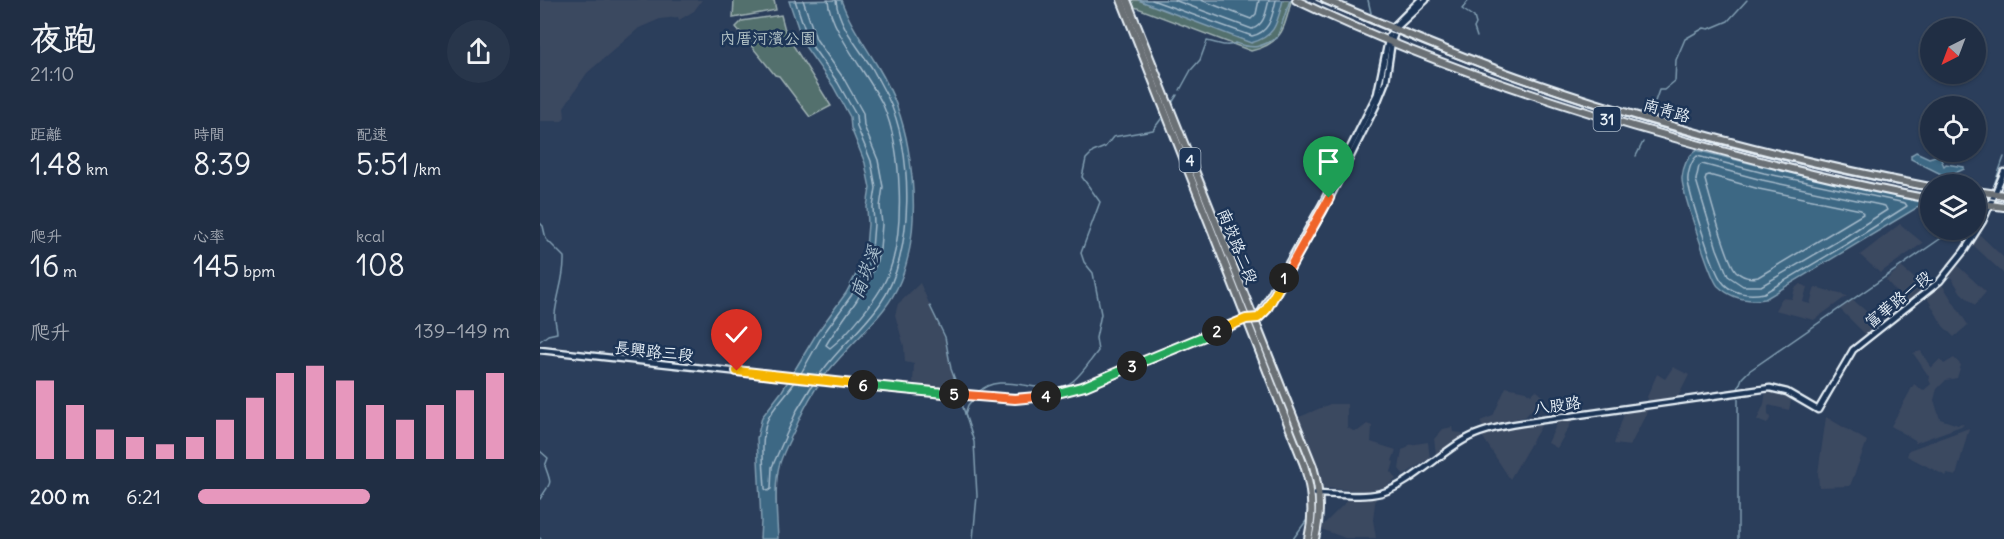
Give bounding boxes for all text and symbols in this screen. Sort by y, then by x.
text: 夜跑 [30,17,96,59]
north arrow [1920,18,1986,84]
map controls [1920,18,1986,240]
button: share [447,20,510,83]
park label: 內厝河濱公園 [720,28,816,48]
text: 21:10 [30,61,75,86]
street label: 南青路 [1641,94,1693,126]
button: locate [1920,96,1986,162]
road number: 31 [1594,107,1620,131]
text: 距離 [30,124,62,144]
text: 時間 [193,124,225,144]
text: 配速 [356,124,388,144]
pin [1303,136,1354,198]
text: 1.48 [30,145,82,183]
text: 8:39 [193,145,251,183]
text: 5:51 [356,145,409,183]
icon: arrive [1312,145,1345,178]
road number: 4 [1180,148,1200,172]
text: km [82,159,108,179]
text: /km [409,159,441,179]
button: layers [1920,174,1986,240]
street label: 南崁路二段 [1214,205,1262,287]
text: 爬升 [30,226,62,246]
text: 心率 [193,226,225,246]
text: kcal [356,226,385,246]
water label: 南崁溪 [845,242,886,301]
text: 108 [356,246,405,284]
text: 16 [30,247,59,285]
text: 145 [193,247,240,285]
text: m [59,261,77,281]
text: bpm [240,261,275,281]
pin: 1 [1269,263,1299,293]
street label: 富華路一段 [1861,266,1935,332]
text: 1 [1281,268,1287,288]
pin [711,309,762,371]
pin: 2 [1202,316,1232,346]
text: 139–149 m [415,318,510,343]
icon: check [720,318,753,351]
text: 爬升 [30,319,70,344]
text: 2 [1213,321,1221,341]
street label: 長興路三段 [613,337,695,365]
pin: 3 [1117,351,1147,381]
text: 3 [1127,356,1137,376]
pin: 6 [848,370,878,400]
text: 6 [858,375,868,395]
pin: 5 [939,379,969,409]
pin: 4 [1031,381,1061,411]
text: 5 [949,384,959,404]
text: 4 [1041,386,1051,406]
street label: 八股路 [1532,392,1582,418]
text: 200 m [30,484,90,509]
text: 6:21 [126,484,161,509]

